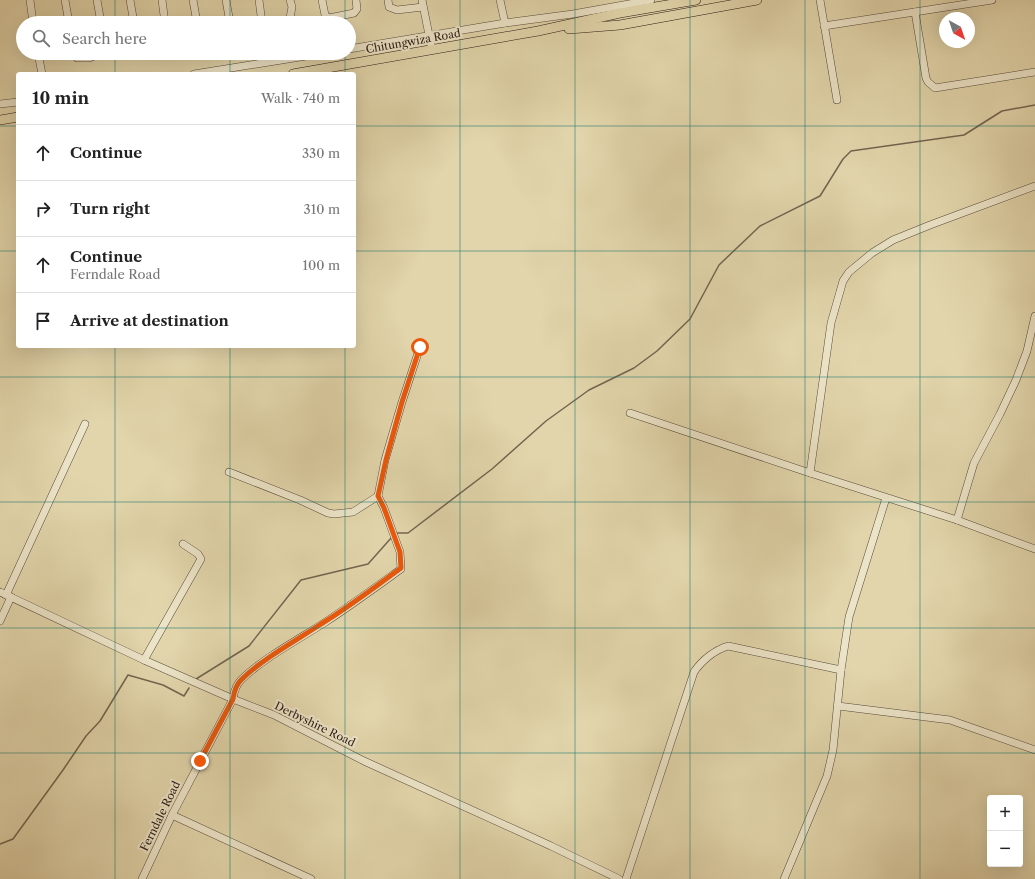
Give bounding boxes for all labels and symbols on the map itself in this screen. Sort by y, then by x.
north arrow [939,12,975,48]
street label: Chitungwiza Road [365,26,462,56]
route start [411,338,429,356]
street label: Derbyshire Road [272,698,358,750]
route end [191,752,209,770]
street label: Ferndale Road [137,778,183,853]

